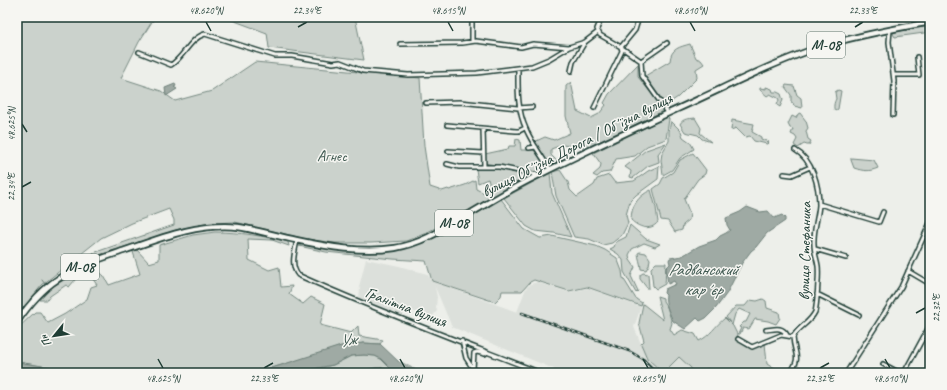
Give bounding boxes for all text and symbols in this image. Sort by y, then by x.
text: 48.620°N [189,4,225,17]
text: 22.34°E [293,4,323,17]
text: 48.615°N [431,4,467,17]
text: 48.610°N [673,4,709,17]
text: 22.33°E [849,4,879,17]
road number: М-08 [807,32,845,58]
street label: вулиця Обʼїзна Дорога / Обʼїзна вулиця [478,88,677,202]
text: 48.625°N [5,105,18,141]
park label: Агнес [317,146,348,166]
text: 22.34°E [5,171,18,201]
street label: вулиця Стефаника [794,200,816,301]
road number: М-08 [435,210,473,236]
road number: М-08 [61,254,99,280]
water label: Радванський карʼєр [668,259,742,300]
street label: Гранітна вулиця [362,282,451,332]
text: 22.32°E [930,292,943,322]
north arrow [34,316,74,356]
water label: Уж [338,328,361,352]
text: Пн [36,332,54,349]
text: 48.625°N [146,372,182,385]
text: 22.33°E [250,372,280,385]
text: 48.620°N [388,372,424,385]
text: 48.615°N [631,372,667,385]
text: 22.32°E [806,372,836,385]
text: 48.610°N [873,372,909,385]

